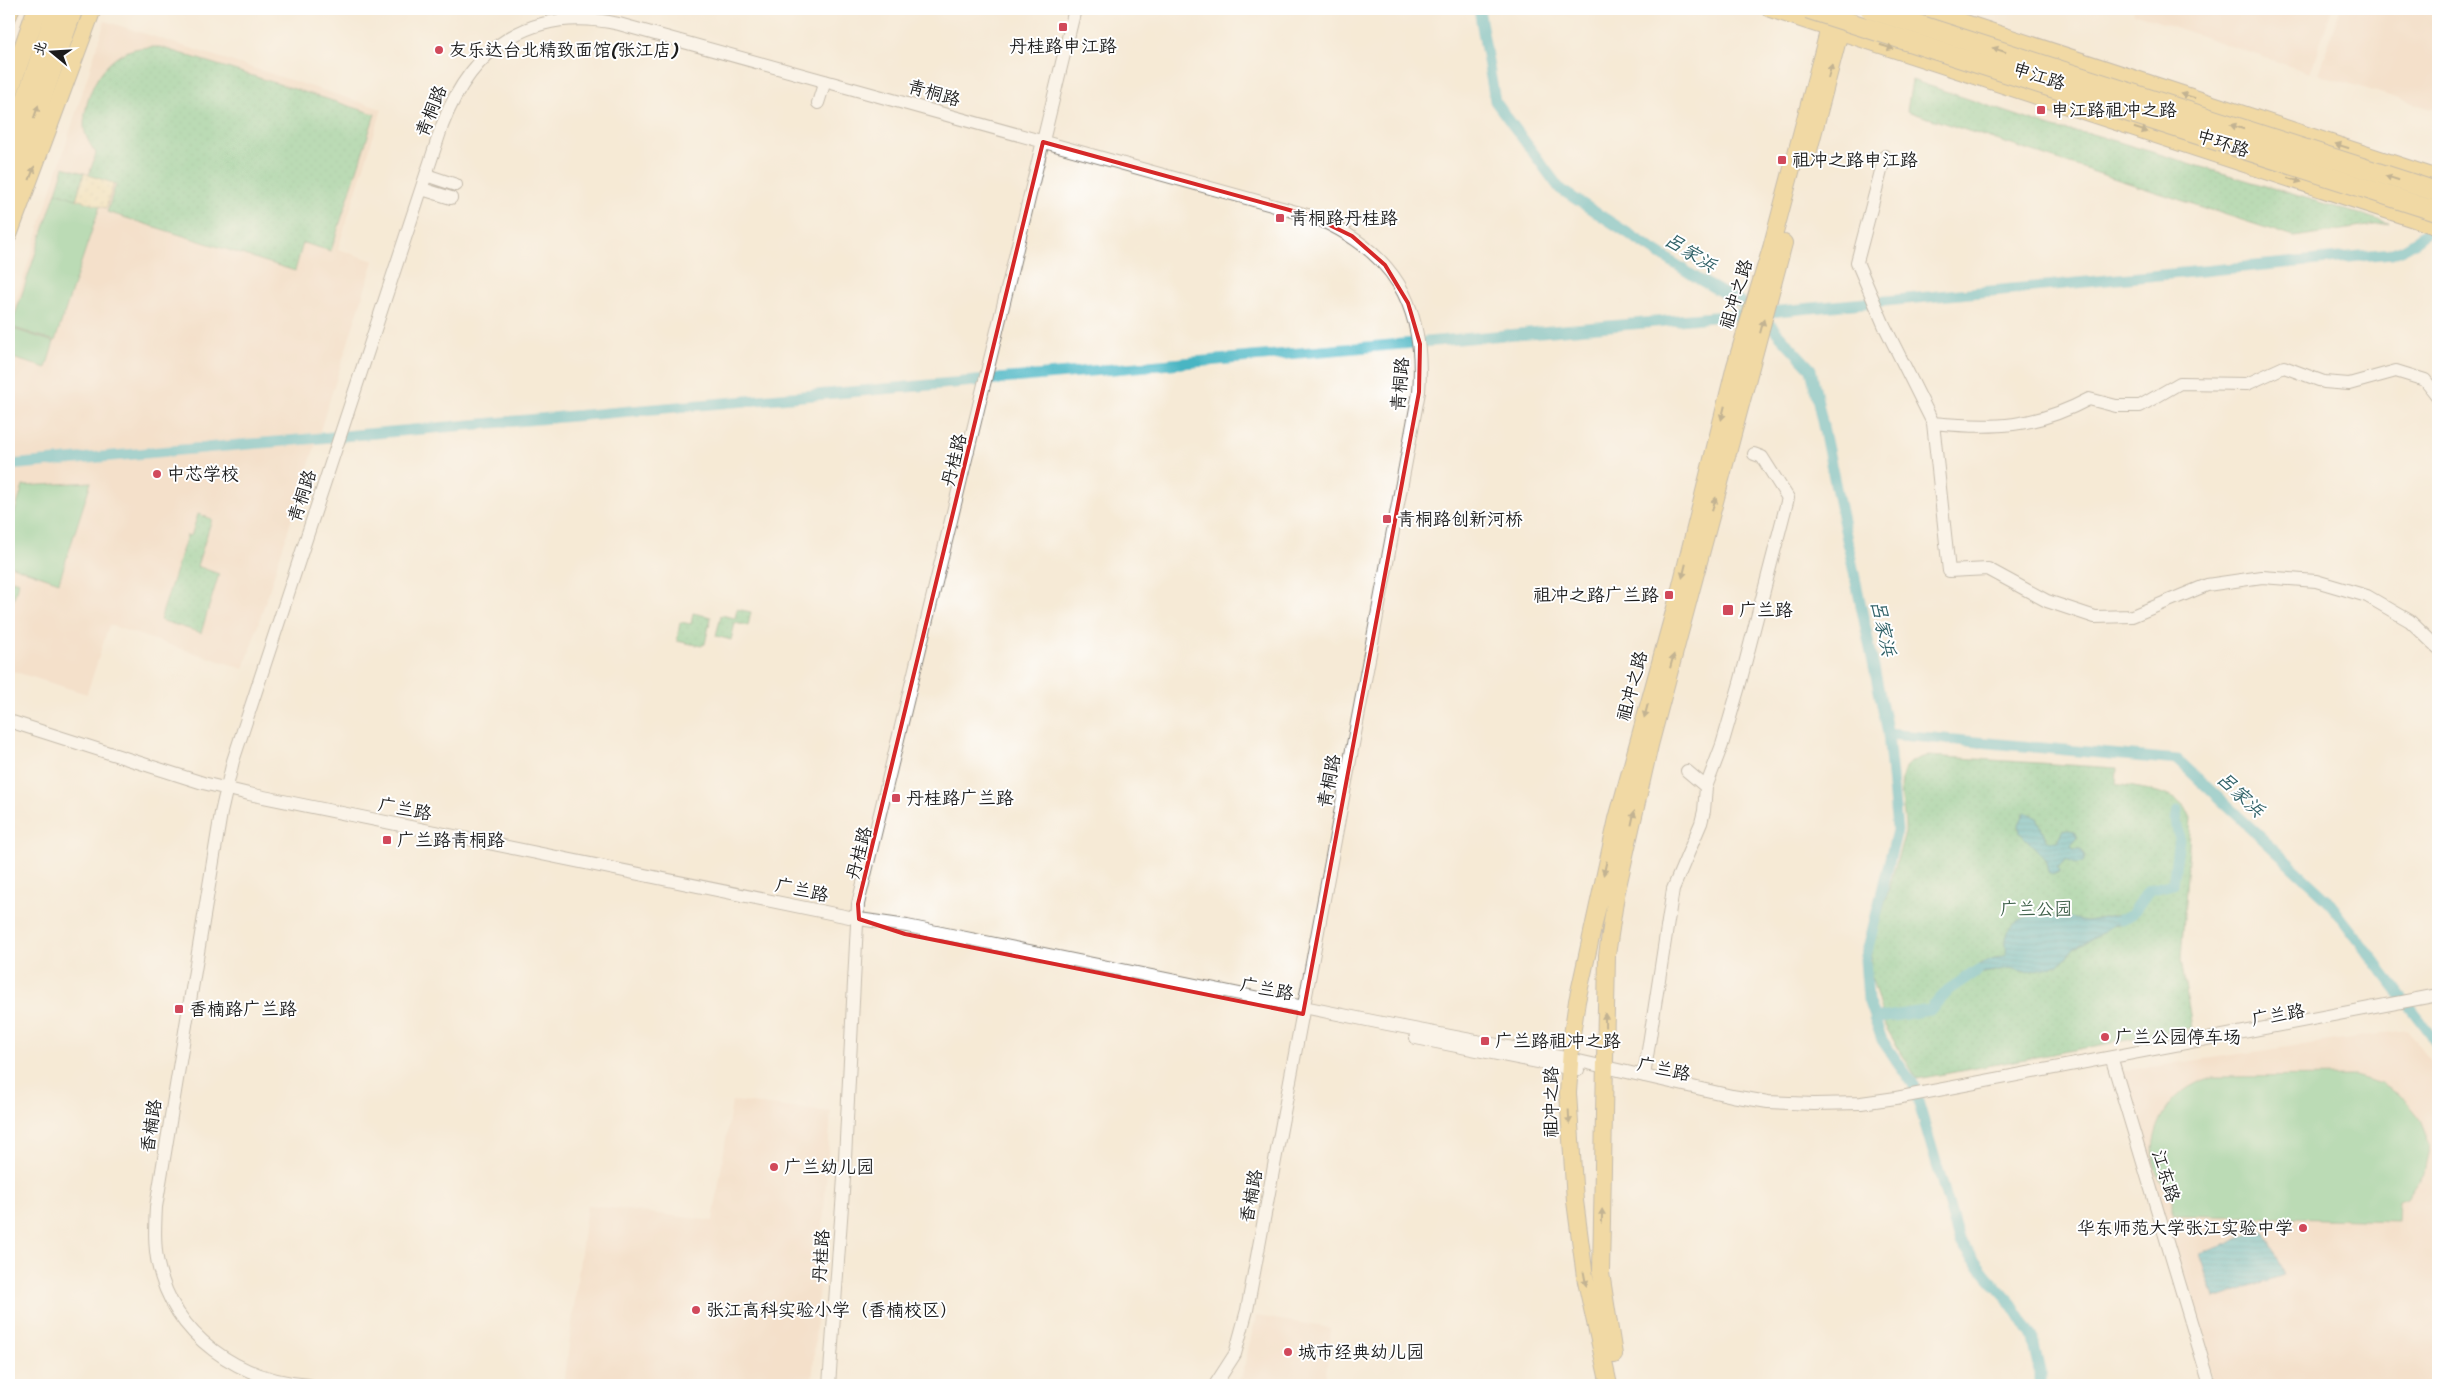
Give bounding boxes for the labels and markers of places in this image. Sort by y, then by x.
marker: 丹桂路申江路 [1057,21,1069,33]
place label: 丹桂路申江路 [1009,30,1117,62]
place label: 友乐达台北精致面馆(张江店) [449,34,679,66]
marker: 友乐达台北精致面馆(张江店) [433,44,445,56]
place label: 申江路祖冲之路 [2051,94,2177,126]
marker: 申江路祖冲之路 [2035,104,2047,116]
place label: 祖冲之路申江路 [1792,144,1918,176]
marker: 祖冲之路申江路 [1776,154,1788,166]
place label: 青桐路丹桂路 [1290,202,1398,234]
marker: 青桐路丹桂路 [1274,212,1286,224]
place label: 中芯学校 [167,458,239,490]
marker: 中芯学校 [151,468,163,480]
place label: 青桐路创新河桥 [1397,503,1523,535]
marker: 青桐路创新河桥 [1381,513,1393,525]
place label: 祖冲之路广兰路 [1533,579,1659,611]
marker: 祖冲之路广兰路 [1663,589,1675,601]
place label: 广兰路 [1739,594,1793,626]
marker: 广兰路 [1721,603,1735,617]
place label: 丹桂路广兰路 [906,782,1014,814]
marker: 丹桂路广兰路 [890,792,902,804]
place label: 广兰路青桐路 [397,824,505,856]
marker: 广兰路青桐路 [381,834,393,846]
place label: 香楠路广兰路 [189,993,297,1025]
marker: 香楠路广兰路 [173,1003,185,1015]
place label: 广兰公园停车场 [2115,1021,2241,1053]
place label: 广兰路祖冲之路 [1495,1025,1621,1057]
marker: 广兰公园停车场 [2099,1031,2111,1043]
marker: 广兰路祖冲之路 [1479,1035,1491,1047]
place label: 广兰幼儿园 [784,1151,874,1183]
marker: 广兰幼儿园 [768,1161,780,1173]
place label: 华东师范大学张江实验中学 [2077,1212,2293,1244]
marker: 华东师范大学张江实验中学 [2297,1222,2309,1234]
place label: 张江高科实验小学（香楠校区） [706,1294,958,1326]
marker: 张江高科实验小学（香楠校区） [690,1304,702,1316]
place label: 城市经典幼儿园 [1298,1336,1424,1368]
marker: 城市经典幼儿园 [1282,1346,1294,1358]

